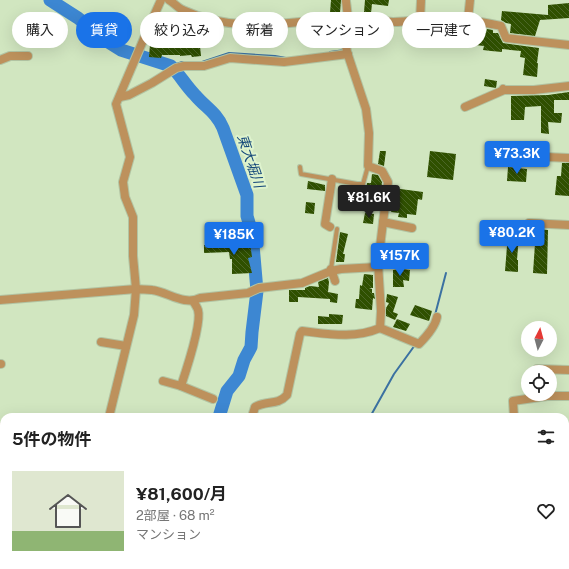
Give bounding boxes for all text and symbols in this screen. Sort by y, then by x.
chip: 購入 [12,12,68,48]
chip: 賃貸 [76,12,132,48]
chip: 絞り込み [140,12,224,48]
chip: 新着 [232,12,288,48]
chip: マンション [296,12,394,48]
chip: 一戸建て [402,12,486,48]
water label: 東大堀川 [234,132,268,192]
pin: ¥73.3K [484,141,550,175]
text: ¥73.3K [494,146,540,161]
pin: ¥81.6K [336,185,402,219]
text: ¥81.6K [347,190,391,205]
pin: ¥80.2K [479,220,545,254]
pin: ¥185K [206,222,262,256]
text: ¥80.2K [489,225,535,240]
text: ¥185K [214,227,254,242]
pin: ¥157K [372,243,428,277]
text: ¥157K [380,248,420,263]
north arrow [521,321,557,357]
map controls [521,321,557,401]
button: locate [521,365,557,401]
icon: filters [535,426,557,448]
text: 5件の物件 [12,429,91,449]
text: ¥81,600/月 [136,484,227,504]
icon: home [44,487,92,535]
icon: heart [535,500,557,522]
text: 2部屋 · 68 m² [136,508,215,523]
text: マンション [136,527,201,542]

